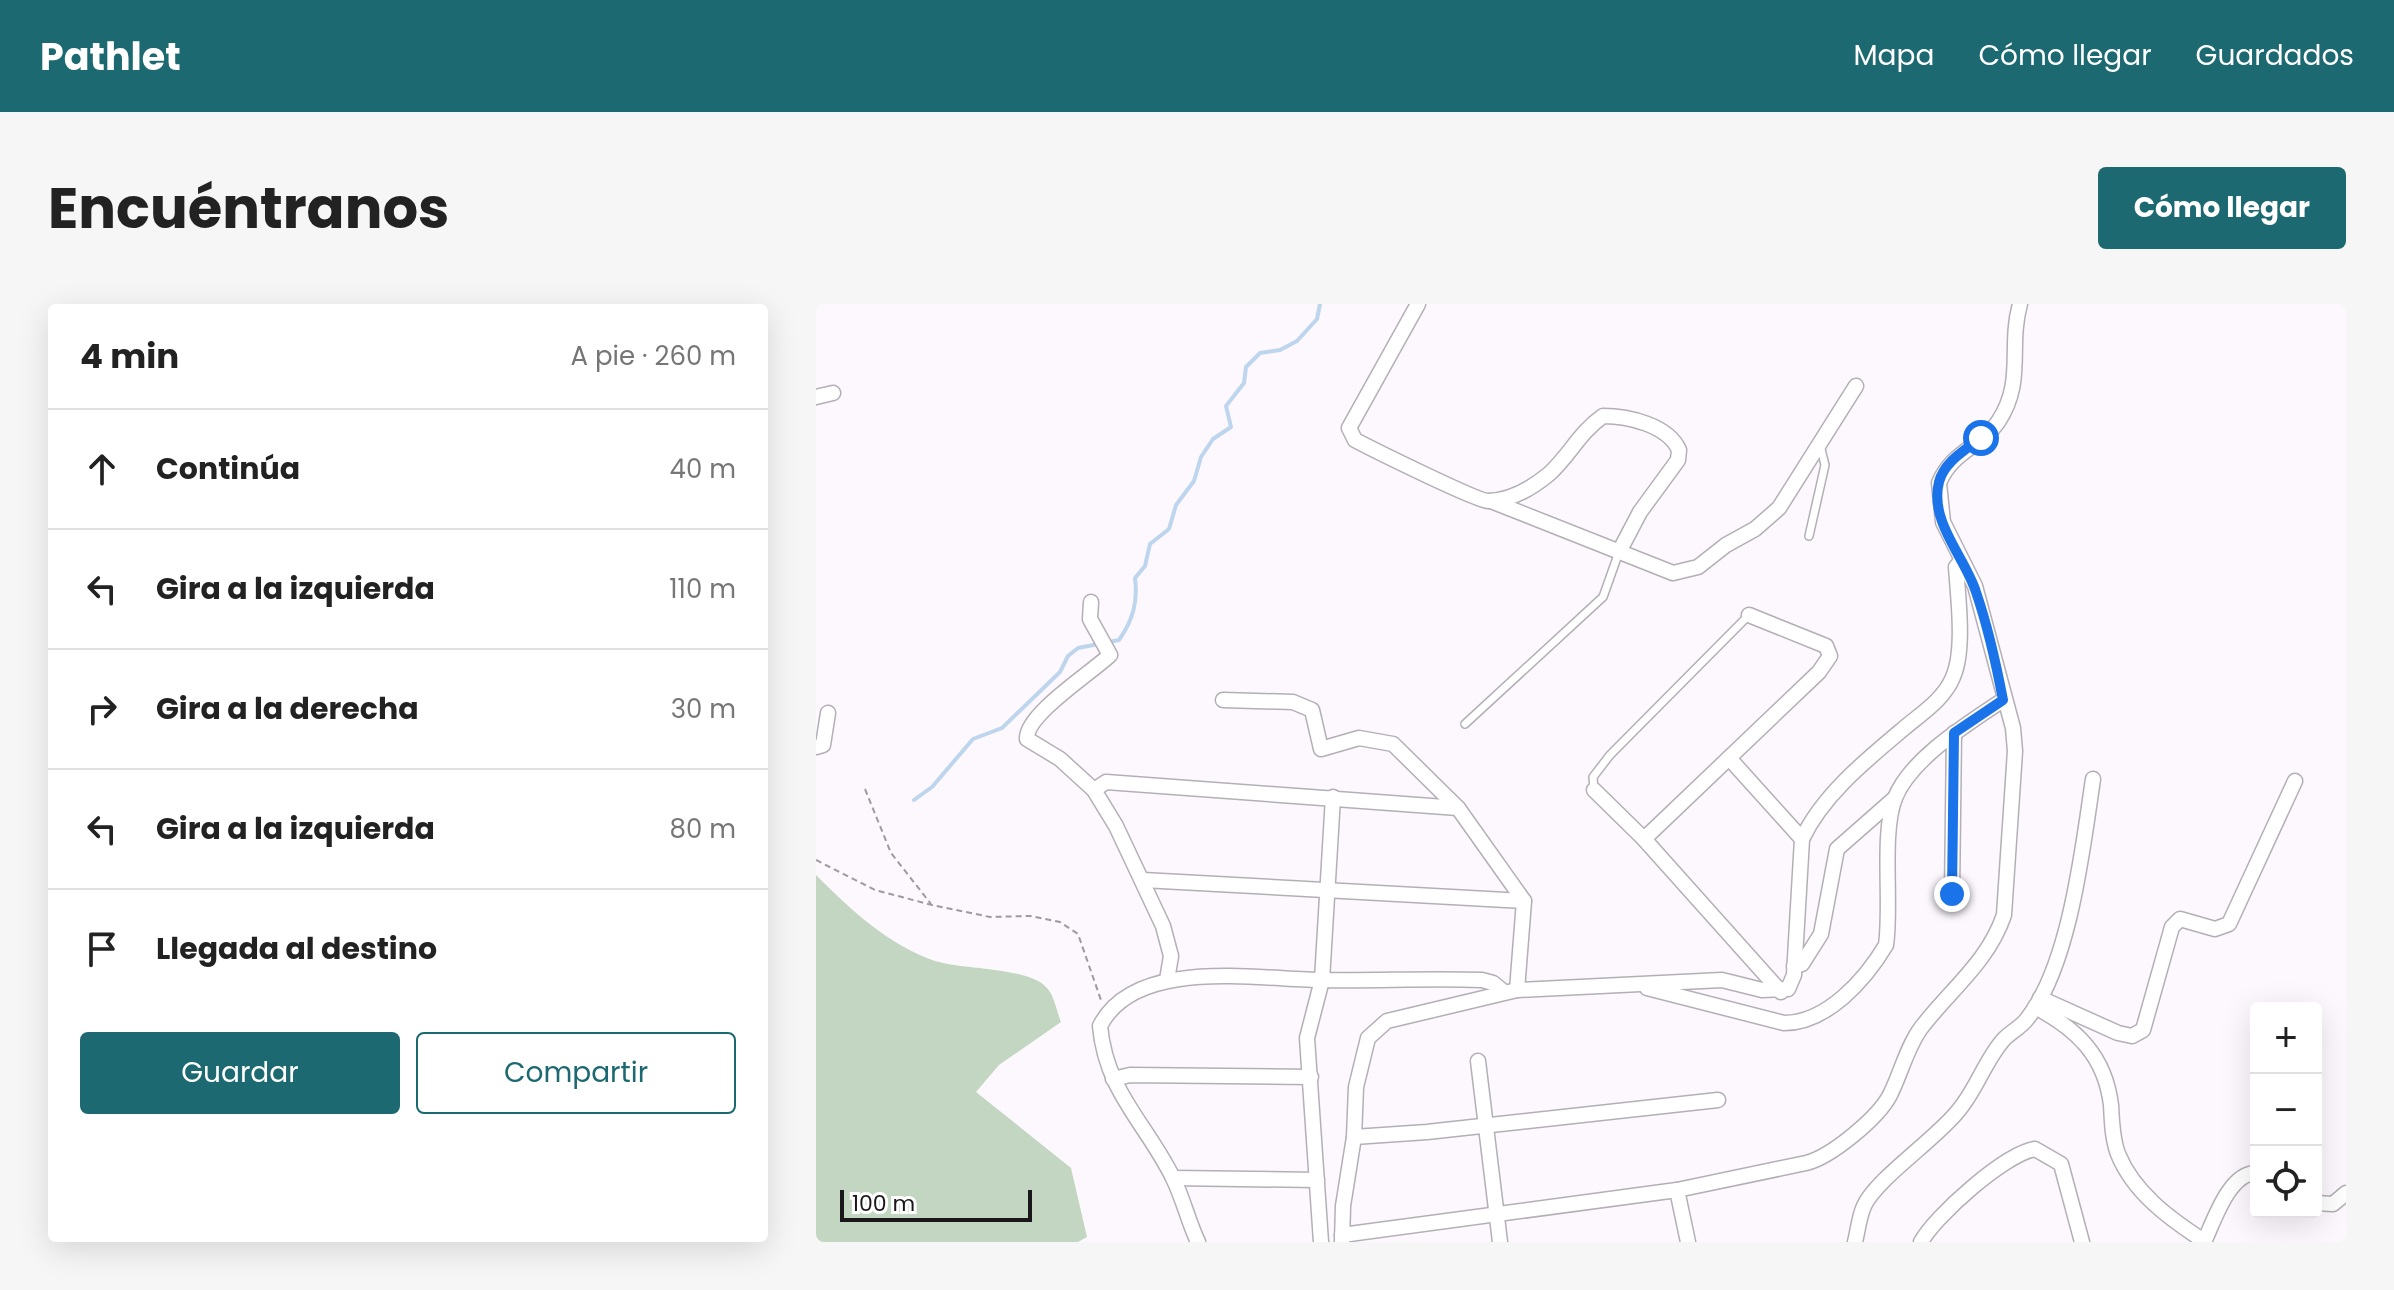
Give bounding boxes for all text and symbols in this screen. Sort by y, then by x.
text: Pathlet [40,30,181,83]
text: Mapa [1853,36,1934,75]
text: Cómo llegar [1978,36,2152,75]
text: Guardados [2196,36,2354,75]
button: Cómo llegar [2098,167,2346,249]
text: Encuéntranos [48,169,449,248]
text: 4 min [80,332,179,380]
text: A pie · 260 m [571,338,736,374]
route start [1963,420,1999,456]
icon: ahead [80,447,124,491]
text: Continúa [156,447,300,490]
text: 40 m [670,451,736,487]
icon: left [80,567,124,611]
text: Gira a la izquierda [156,567,435,610]
text: 110 m [669,571,736,607]
icon: right [80,687,124,731]
text: Gira a la derecha [156,687,419,730]
text: 30 m [671,691,736,727]
icon: left [80,807,124,851]
text: Gira a la izquierda [156,807,435,850]
text: 80 m [670,811,736,847]
route end [1934,876,1970,912]
icon: arrive [80,927,124,971]
text: Llegada al destino [156,927,437,970]
map controls [2250,1002,2322,1218]
button: + [2250,1002,2322,1074]
button: Guardar [80,1032,400,1114]
button: Compartir [416,1032,736,1114]
button: − [2250,1074,2322,1146]
button: locate [2250,1146,2322,1218]
scale bar [840,1186,1032,1222]
text: 100 m [852,1188,915,1219]

